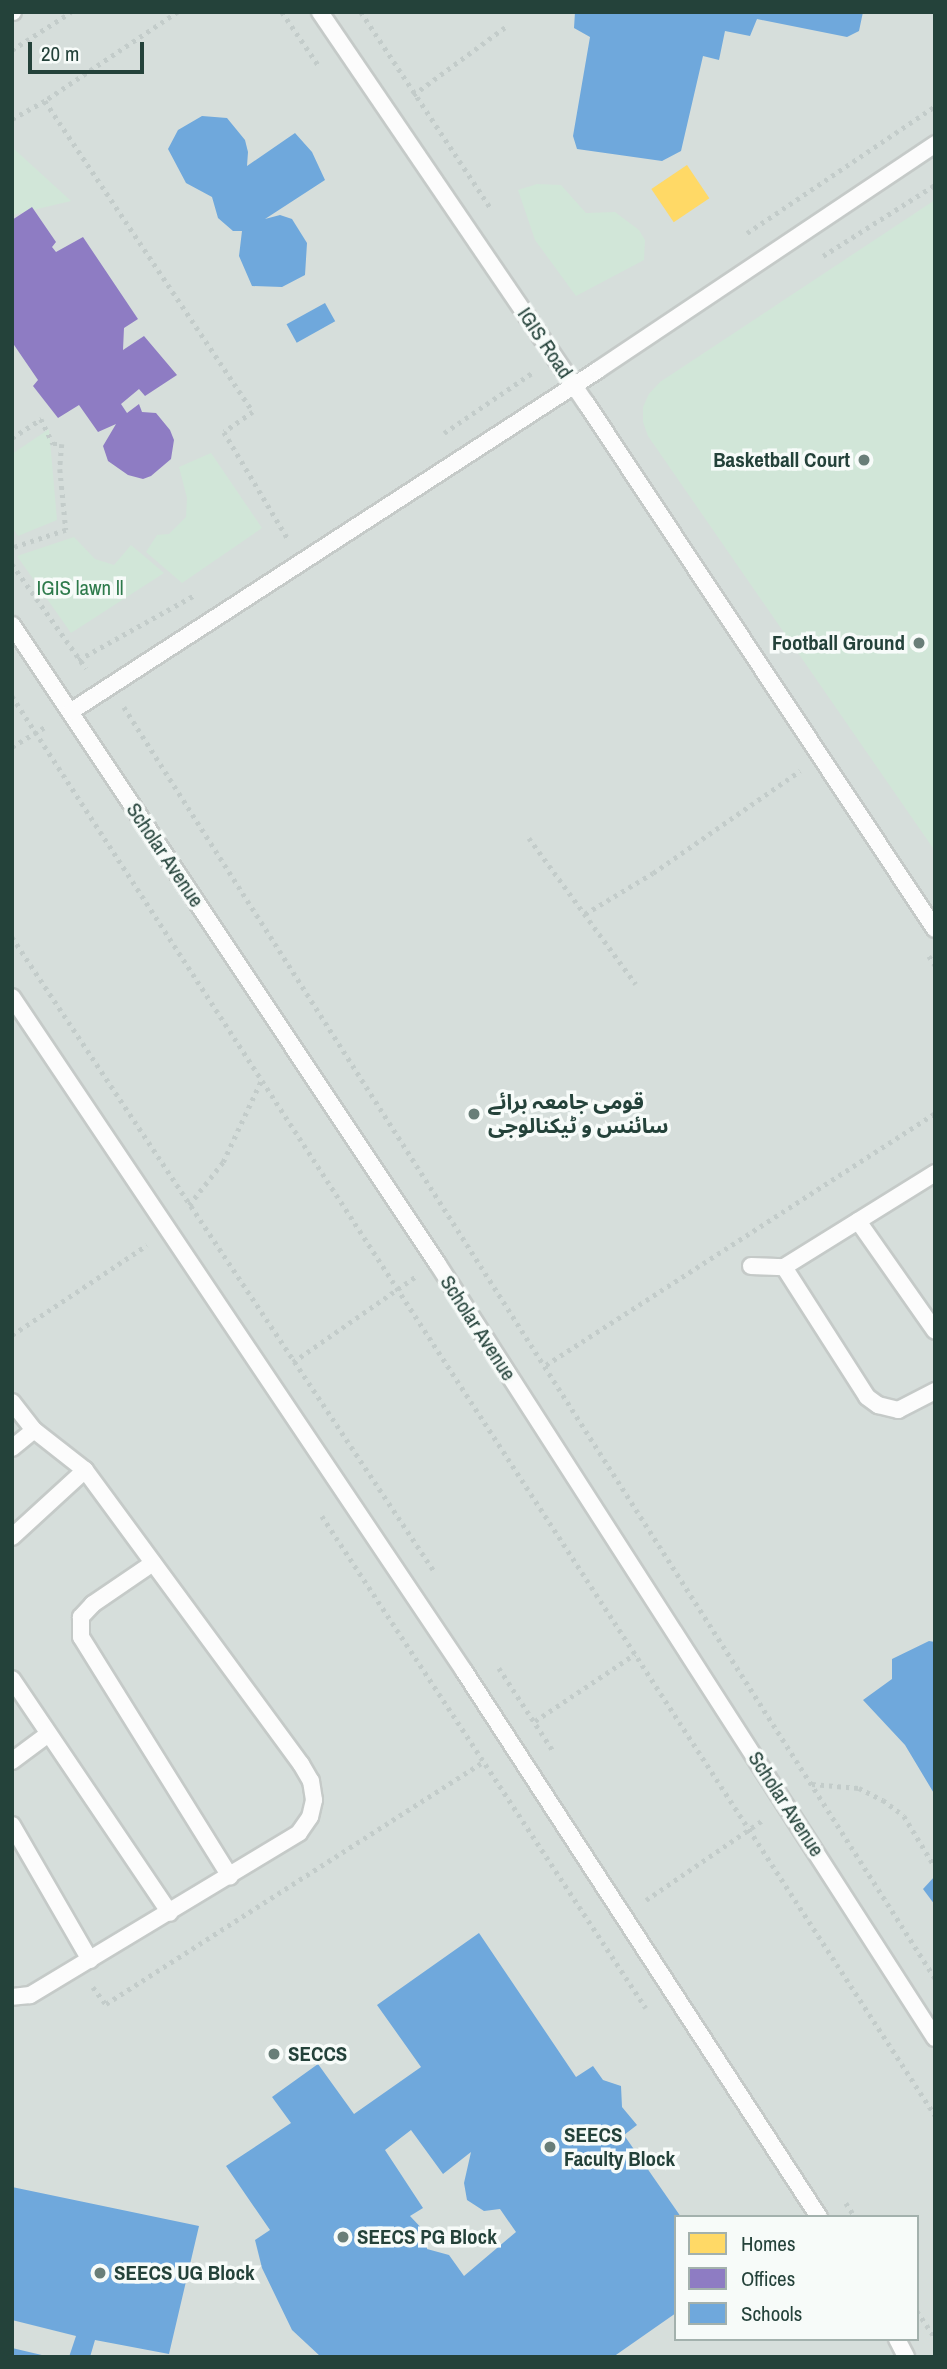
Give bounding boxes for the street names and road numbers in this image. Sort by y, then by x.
street label: IGIS Road [512,303,578,383]
street label: Scholar Avenue [121,798,209,912]
street label: Scholar Avenue [434,1270,522,1386]
street label: Scholar Avenue [742,1746,830,1862]

